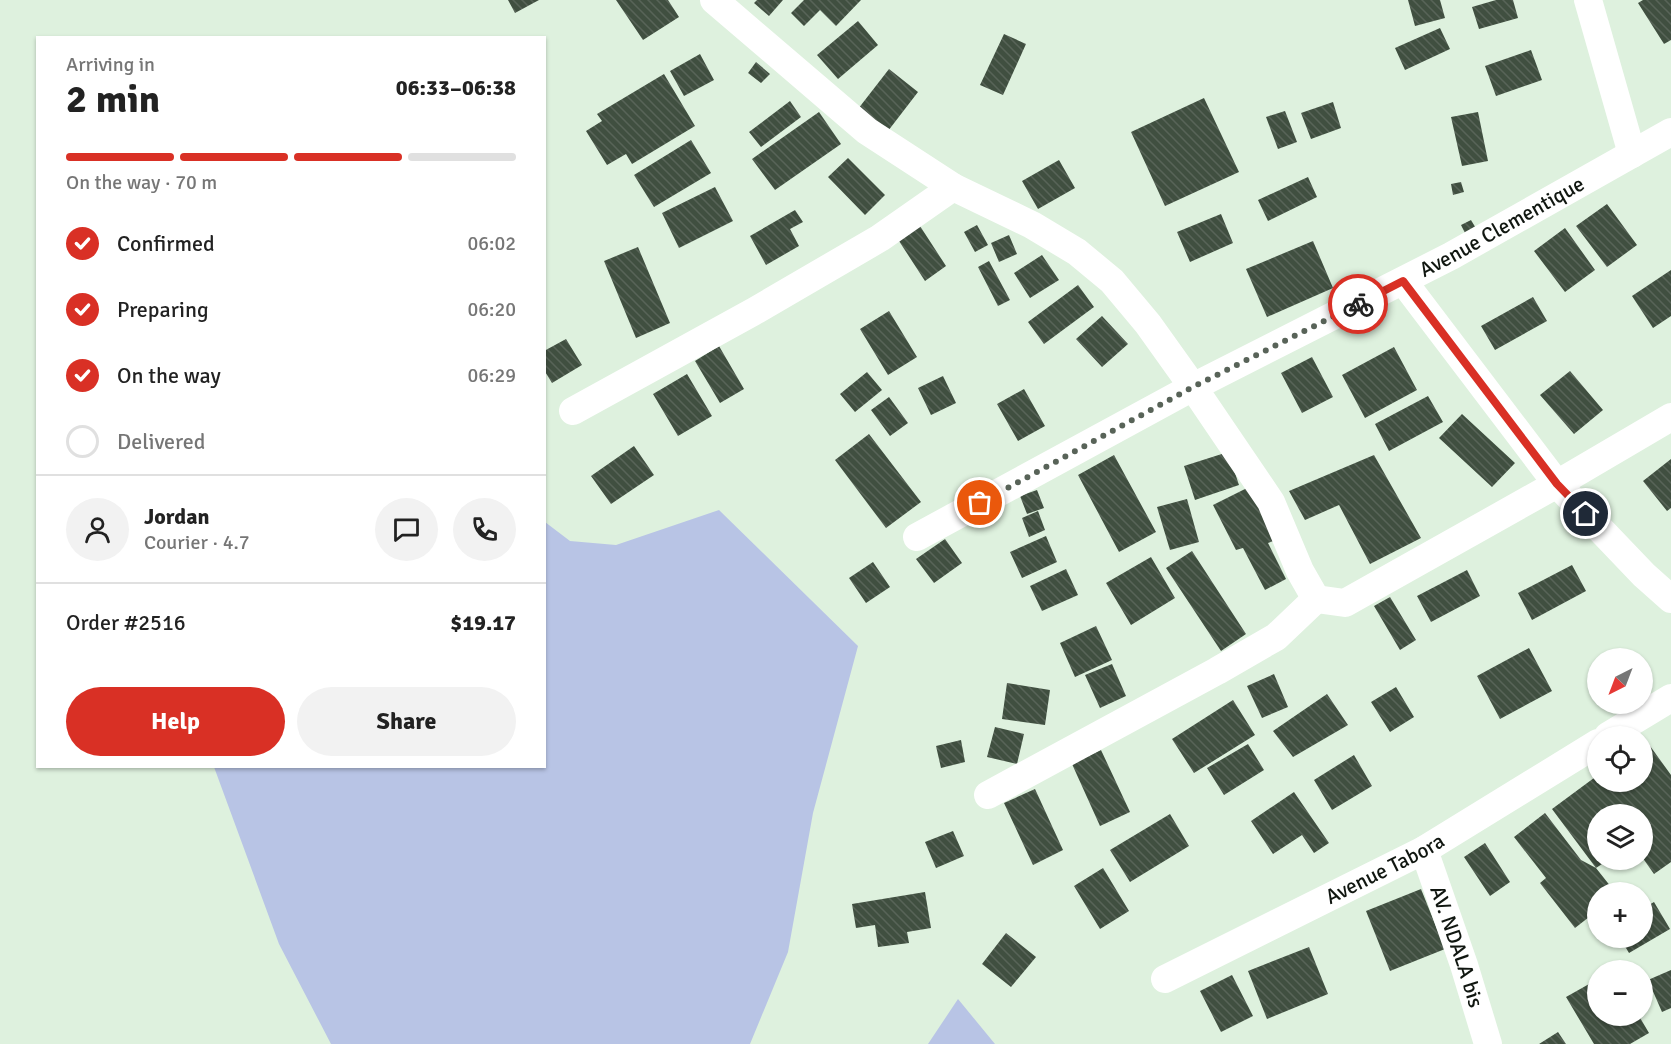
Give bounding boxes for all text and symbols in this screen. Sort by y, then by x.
text: Arriving in [66,52,155,77]
text: 06:33–06:38 [396,74,516,101]
text: 2 min [66,75,160,123]
text: On the way · 70 m [66,170,217,195]
street label: Avenue Clementique [1415,171,1589,283]
icon: check [66,227,99,260]
text: Confirmed [117,230,215,257]
text: 06:02 [467,231,516,256]
courier [1328,274,1388,334]
icon: bike [1342,288,1375,321]
icon: check [66,293,99,326]
text: Preparing [117,296,209,323]
text: 06:20 [467,297,516,322]
icon: check [66,359,99,392]
text: On the way [117,362,221,389]
text: 06:29 [467,363,516,388]
text: Delivered [117,428,205,455]
pin [954,477,1005,528]
icon: bag [963,486,996,519]
pin [1560,488,1611,539]
icon: home [1569,497,1602,530]
button: person [66,498,129,561]
button: chat [375,498,438,561]
button: phone [453,498,516,561]
text: Jordan [144,503,210,530]
text: Courier · 4.7 [144,530,250,555]
text: Order #2516 [66,609,186,636]
text: $19.17 [450,609,516,636]
north arrow [1587,648,1653,714]
map controls [1587,648,1653,1026]
button: Help [66,687,285,756]
button: Share [297,687,516,756]
button: locate [1587,726,1653,792]
button: layers [1587,804,1653,870]
street label: Avenue Tabora [1321,828,1449,910]
street label: AV. NDALA bis [1424,882,1489,1011]
button: + [1587,882,1653,948]
button: − [1587,960,1653,1026]

